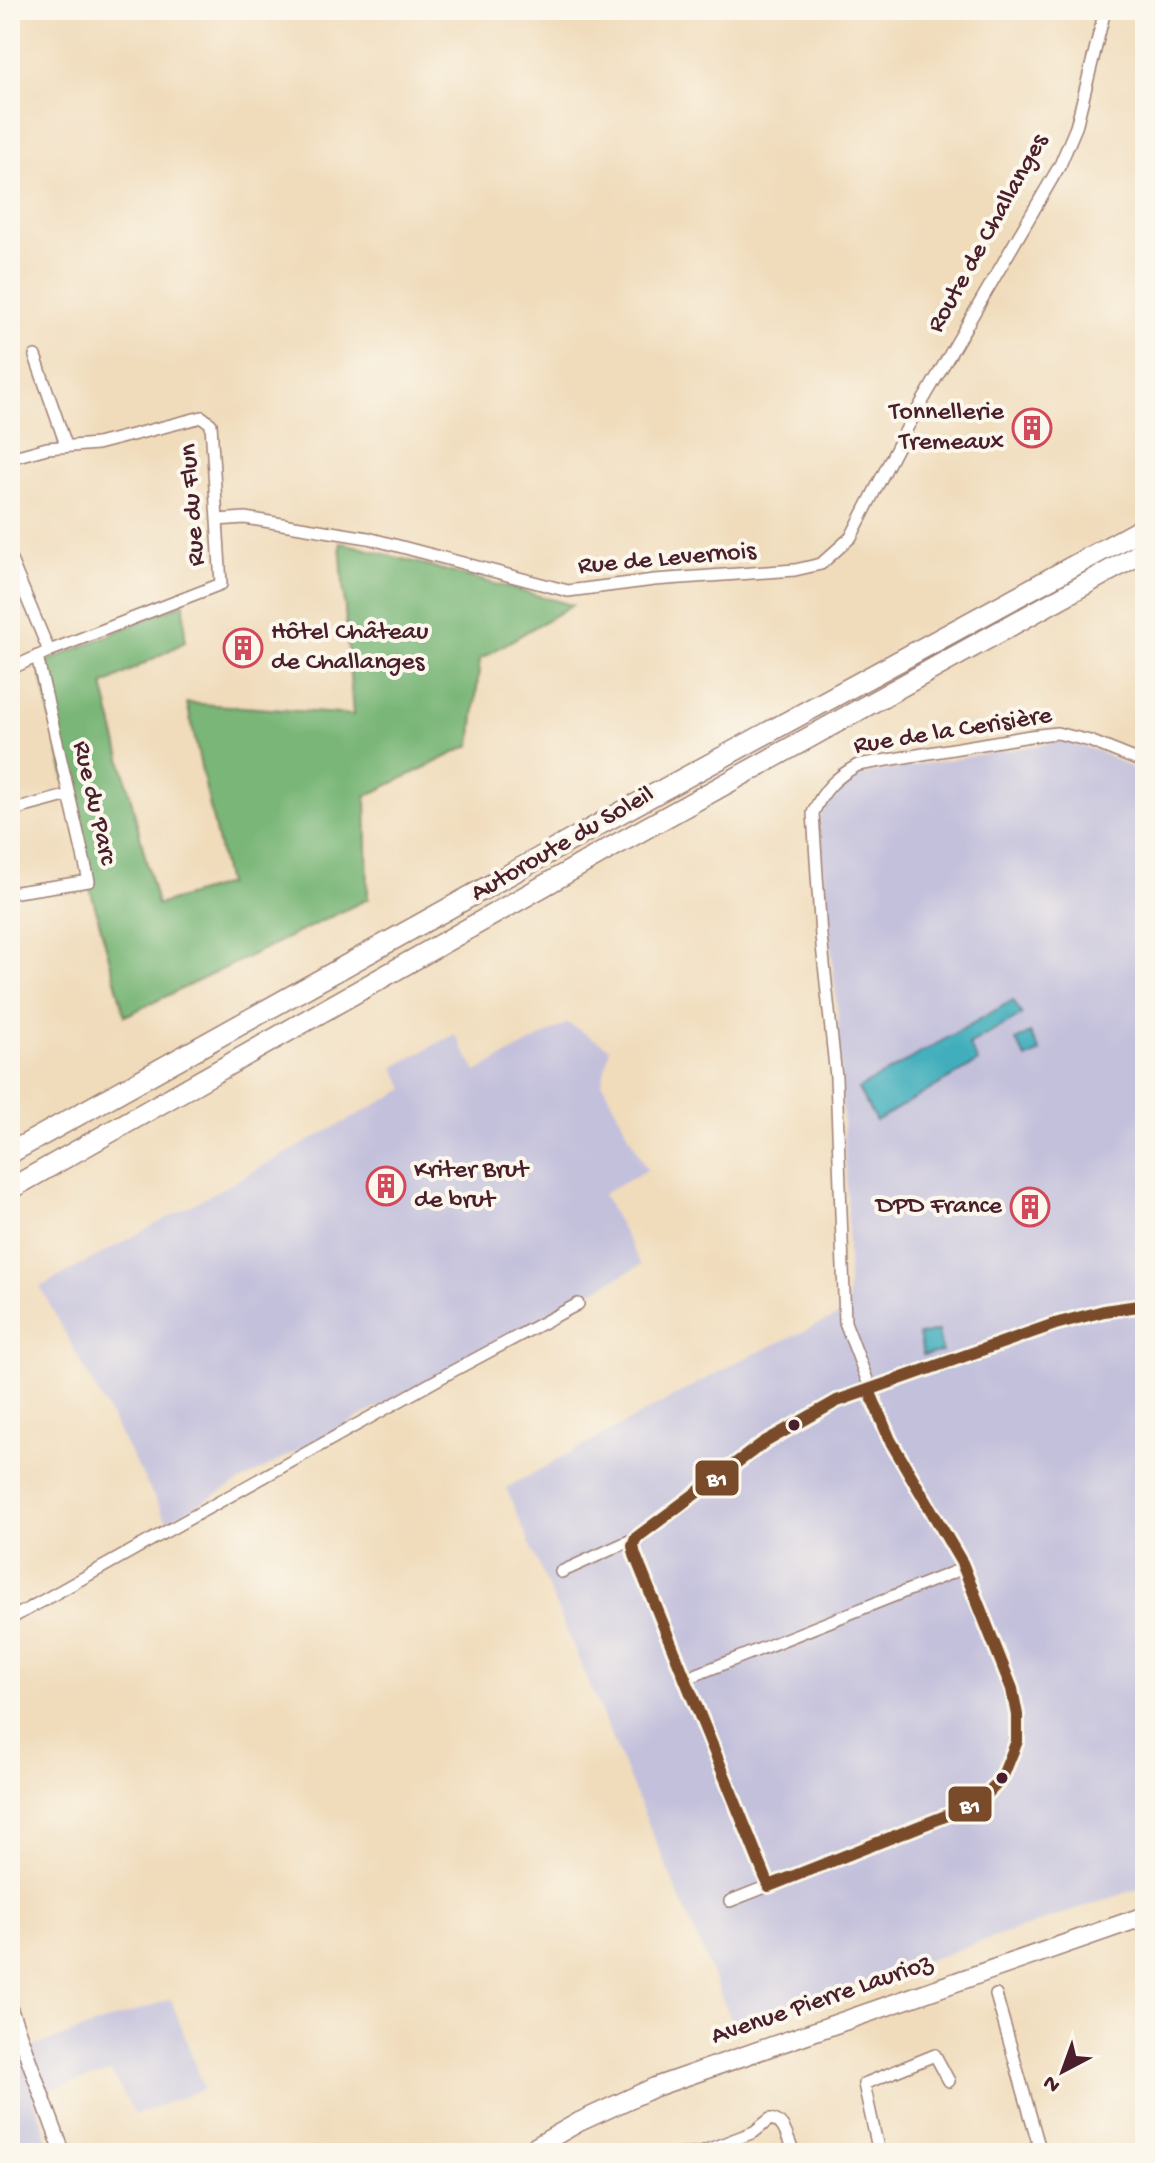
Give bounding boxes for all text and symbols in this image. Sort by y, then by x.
street label: Route de Challanges [921,128,1057,339]
place label: Tonnellerie Tremeaux [887,398,1005,459]
building icon: Tonnellerie Tremeaux [1011,407,1053,449]
street label: Rue du Flun [174,442,214,567]
street label: Rue de Levernois [577,537,759,583]
place label: Hôtel Château de Challanges [271,618,428,679]
building icon: Hôtel Château de Challanges [222,627,264,669]
street label: Rue de la Cerisière [852,701,1055,763]
street label: Rue du Parc [64,738,123,869]
street label: Autoroute du Soleil [466,780,660,910]
place label: Kriter Brut de brut [414,1156,530,1217]
building icon: Kriter Brut de brut [365,1165,407,1207]
building icon: DPD France [1009,1186,1051,1228]
place label: DPD France [874,1192,1003,1223]
unlabelled marker [786,1417,802,1433]
line badge: B1 [694,1459,740,1497]
text: B1 [706,1468,727,1494]
unlabelled marker [994,1770,1010,1786]
line badge: B1 [947,1785,993,1823]
text: B1 [959,1795,980,1821]
street label: Avenue Pierre Laurioz [707,1948,938,2053]
north arrow [1023,2031,1103,2111]
text: N [1039,2069,1066,2098]

